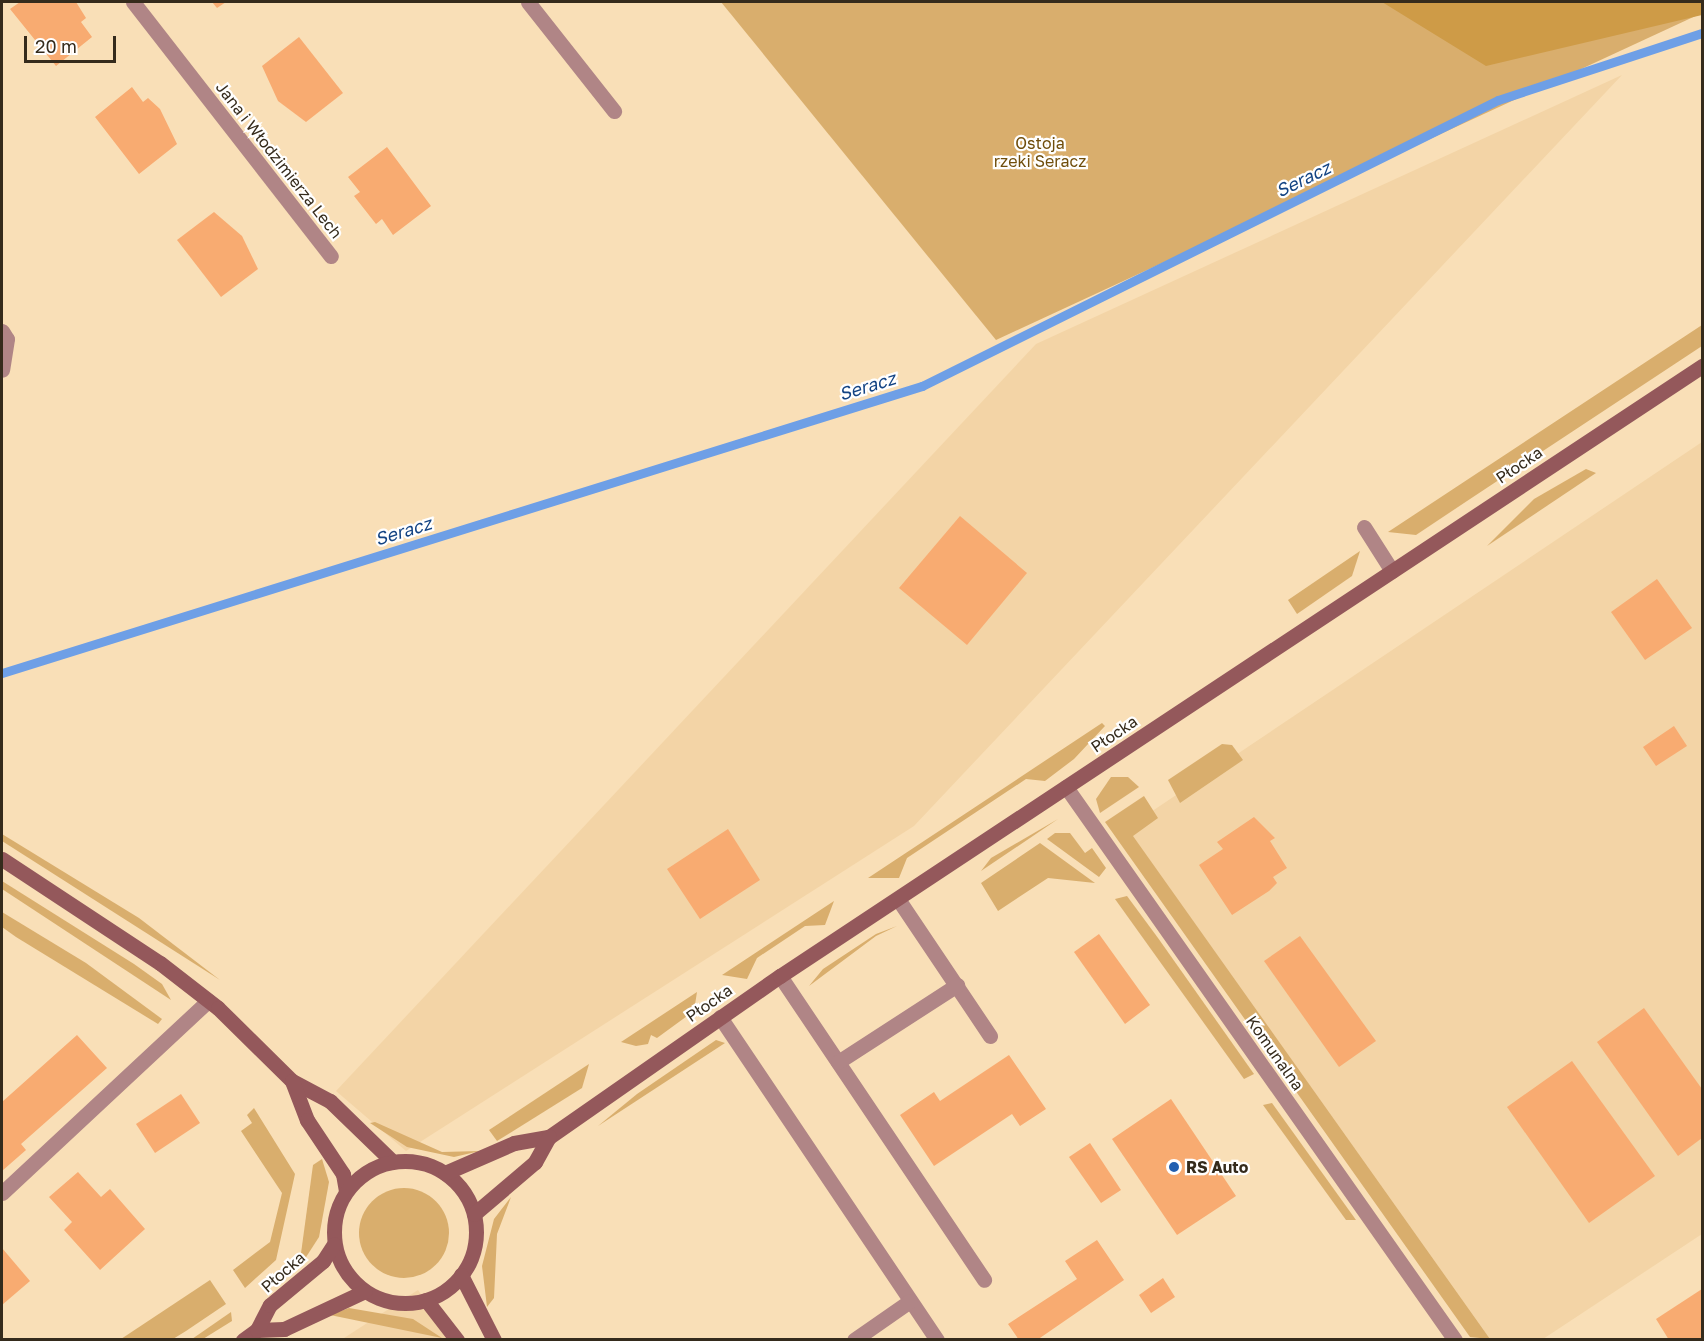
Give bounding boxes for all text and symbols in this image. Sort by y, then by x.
scale bar [27,24,118,62]
text: 20 m [35,35,77,57]
street label: Jana i Włodzimierza Lech [212,78,346,242]
park label: Ostoja rzeki Seracz [994,133,1086,171]
water label: Seracz [1272,157,1334,201]
water label: Seracz [836,367,898,405]
street label: Płocka [1492,443,1546,487]
water label: Seracz [372,512,434,550]
street label: Płocka [1087,712,1141,756]
street label: Płocka [682,980,736,1026]
street label: Komunalna [1242,1012,1308,1094]
place label: RS Auto [1186,1157,1248,1177]
marker: RS Auto [1167,1160,1181,1174]
street label: Płocka [257,1248,309,1296]

